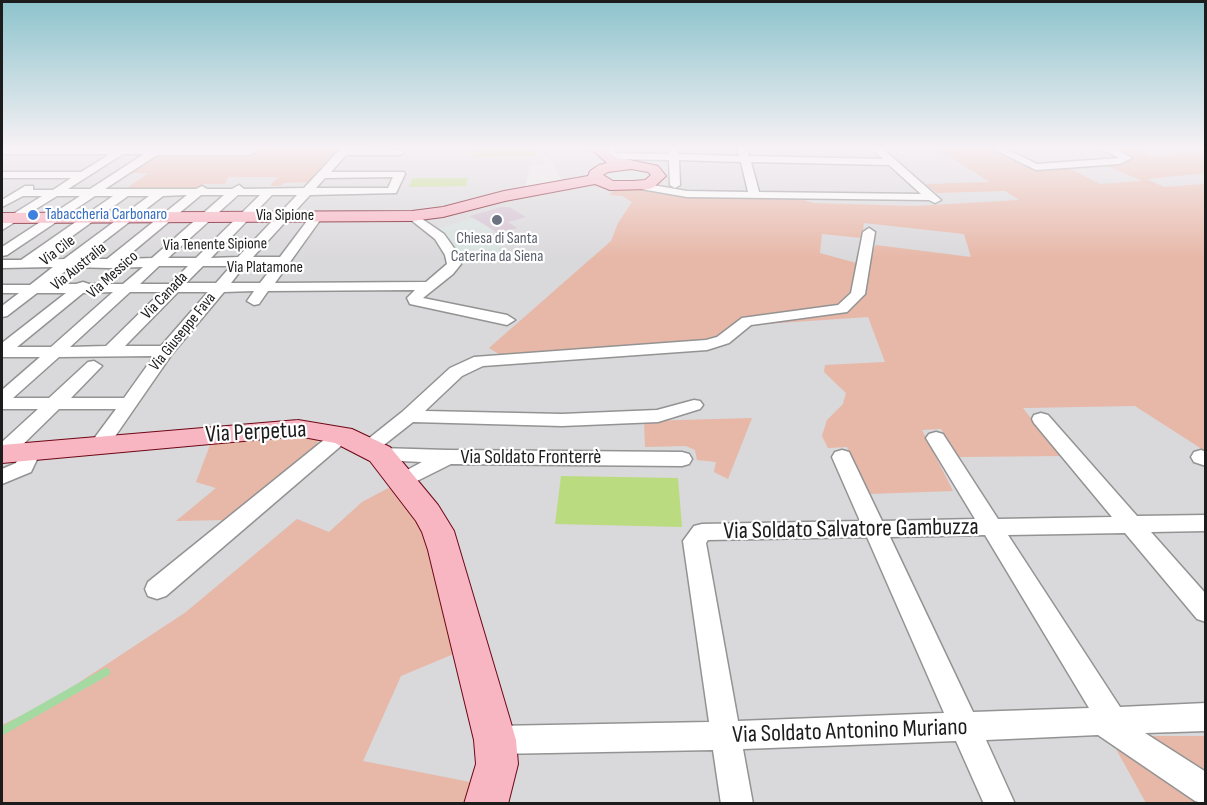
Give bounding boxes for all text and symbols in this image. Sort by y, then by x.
place label: Tabaccheria Carbonaro [45,205,167,225]
street label: Via Sipione [256,206,314,226]
marker: Tabaccheria Carbonaro [26,208,40,222]
marker: Chiesa di Santa Caterina da Siena [490,213,504,227]
place label: Chiesa di Santa Caterina da Siena [451,229,543,267]
street label: Via Cile [37,232,79,270]
street label: Via Tenente Sipione [163,234,267,256]
street label: Via Australia [47,239,111,295]
street label: Via Messico [84,247,142,303]
street label: Via Platamone [227,258,303,278]
street label: Via Canada [138,268,192,324]
street label: Via Giuseppe Fava [146,289,220,375]
street label: Via Perpetua [205,416,307,450]
street label: Via Soldato Fronterrè [461,446,601,470]
street label: Via Soldato Salvatore Gambuzza [723,513,979,547]
street label: Via Soldato Antonino Muriano [732,714,968,750]

